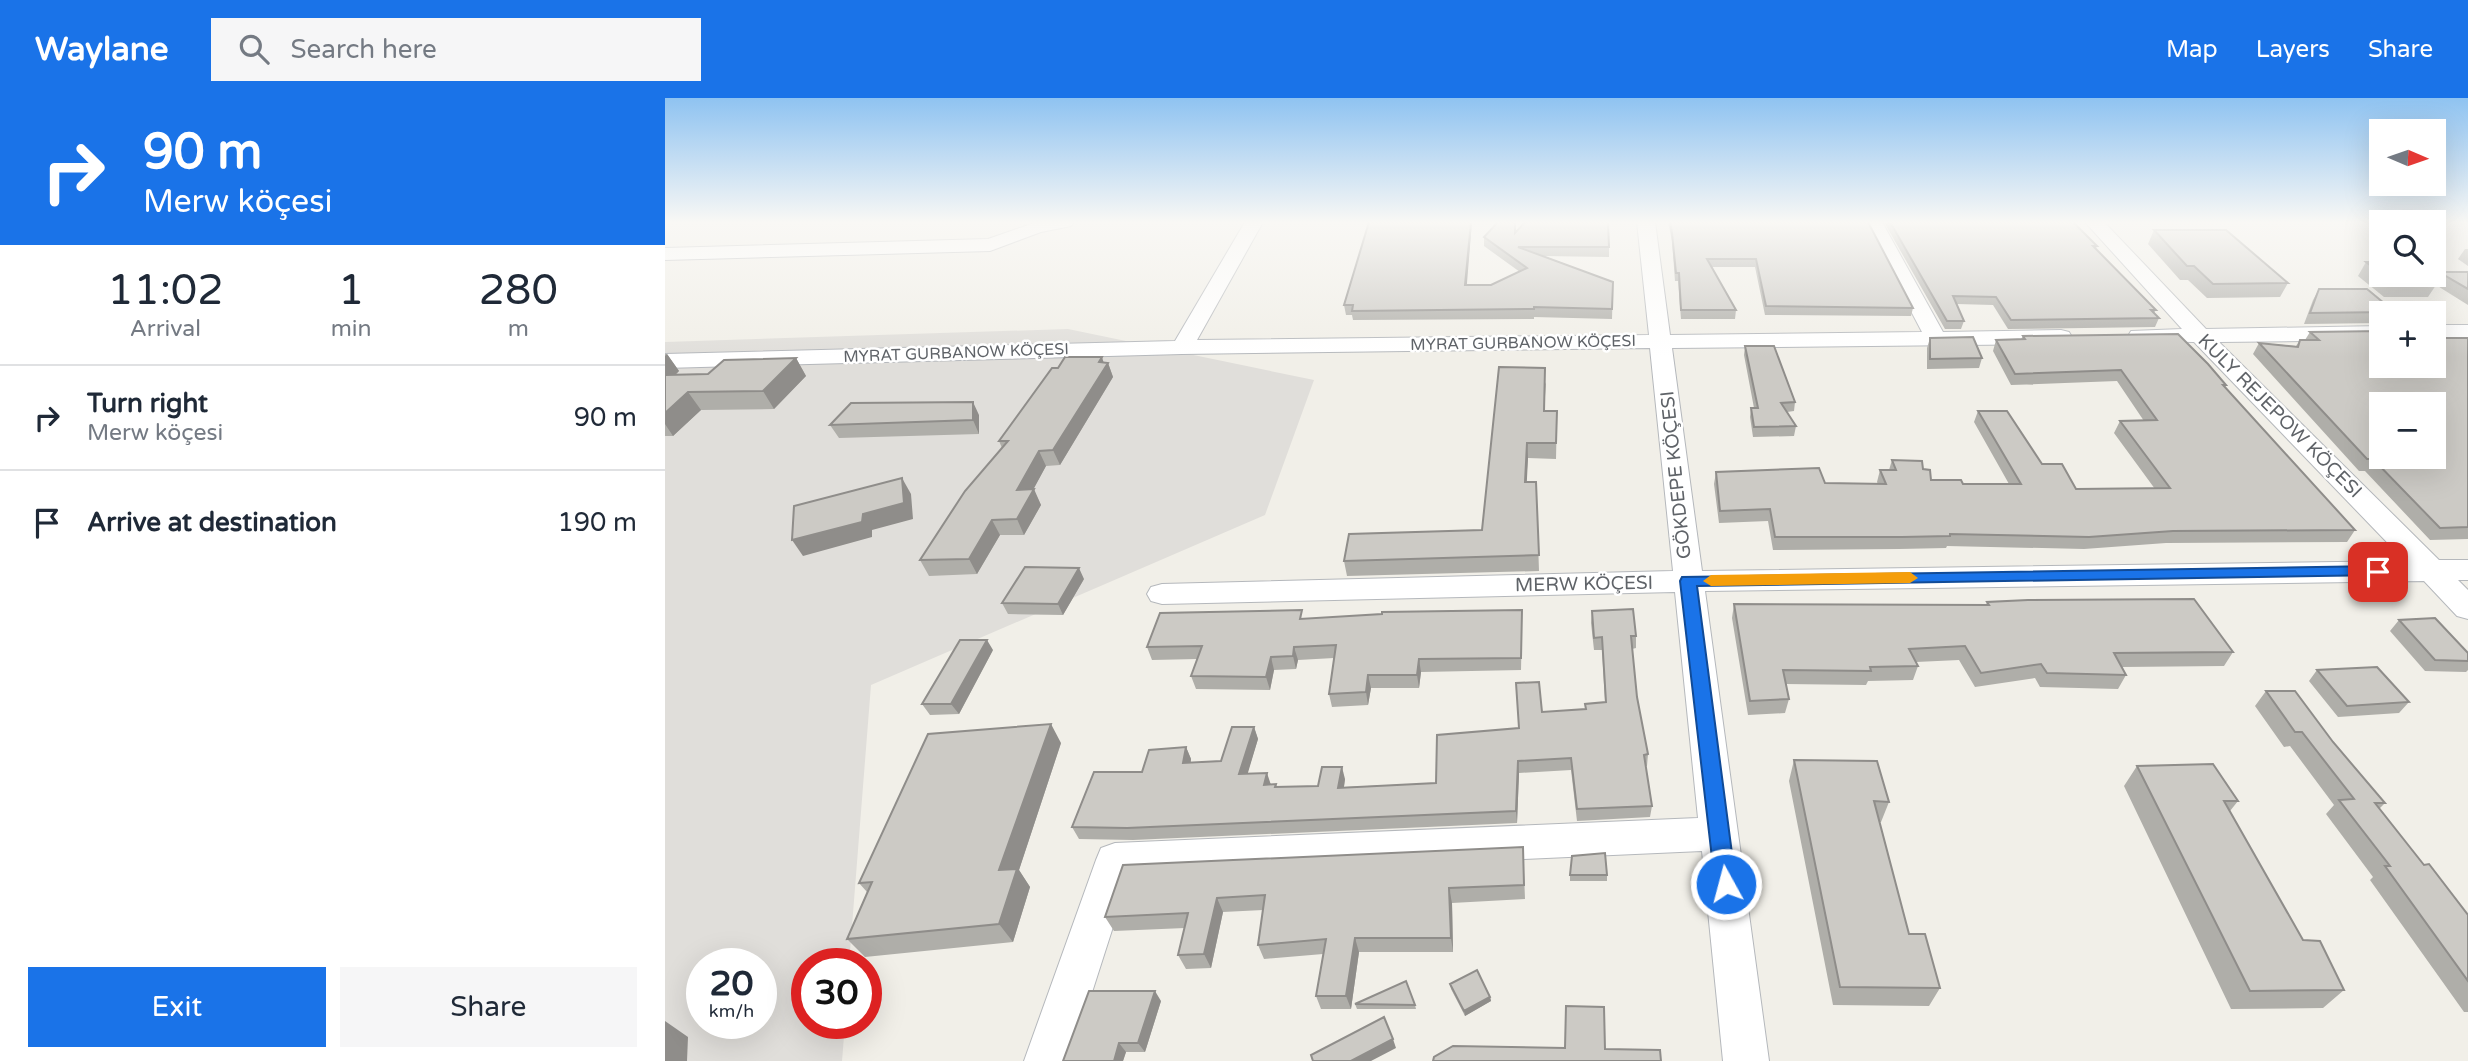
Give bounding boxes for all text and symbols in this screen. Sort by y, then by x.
search box [211,18,701,81]
text: Waylane [35,30,169,69]
icon: search [235,30,273,68]
text: Search here [291,34,437,65]
text: Map [2166,35,2218,64]
text: Layers [2256,35,2330,64]
text: Share [2368,35,2433,64]
north arrow [2369,119,2447,196]
map controls [2369,119,2446,469]
text: 90 m [143,123,262,182]
icon: right [28,126,119,217]
text: Merw köçesi [143,183,332,221]
button: search [2369,210,2446,287]
text: 11:02 [107,265,224,316]
text: 1 [338,265,364,316]
text: 280 [479,265,558,316]
button: + [2369,301,2446,378]
text: Arrival [130,315,201,343]
text: min [331,315,372,343]
text: m [508,315,529,343]
street label: KULY REJEPOW KÖÇESI [2194,330,2366,502]
street label: MYRAT GURBANOW KÖÇESI [1410,331,1636,355]
street label: MYRAT GURBANOW KÖÇESI [843,339,1069,367]
text: Turn right [87,388,208,419]
street label: GÖKDEPE KÖÇESI [1656,390,1696,560]
button: − [2369,392,2446,469]
icon: right [28,399,66,437]
text: 90 m [574,402,637,433]
text: Merw köçesi [87,419,223,447]
icon: arrive [28,504,66,542]
text: Arrive at destination [87,507,337,538]
text: 190 m [557,507,637,538]
pin [2348,542,2408,602]
icon: arrive [2359,553,2397,591]
street label: MERW KÖÇESI [1515,572,1653,596]
position arrow [1689,847,1763,921]
speed limit sign: 30 [791,948,882,1039]
text: 20 [710,963,753,1005]
button: Exit [28,967,326,1047]
button: Share [340,967,637,1047]
text: km/h [709,1000,754,1022]

